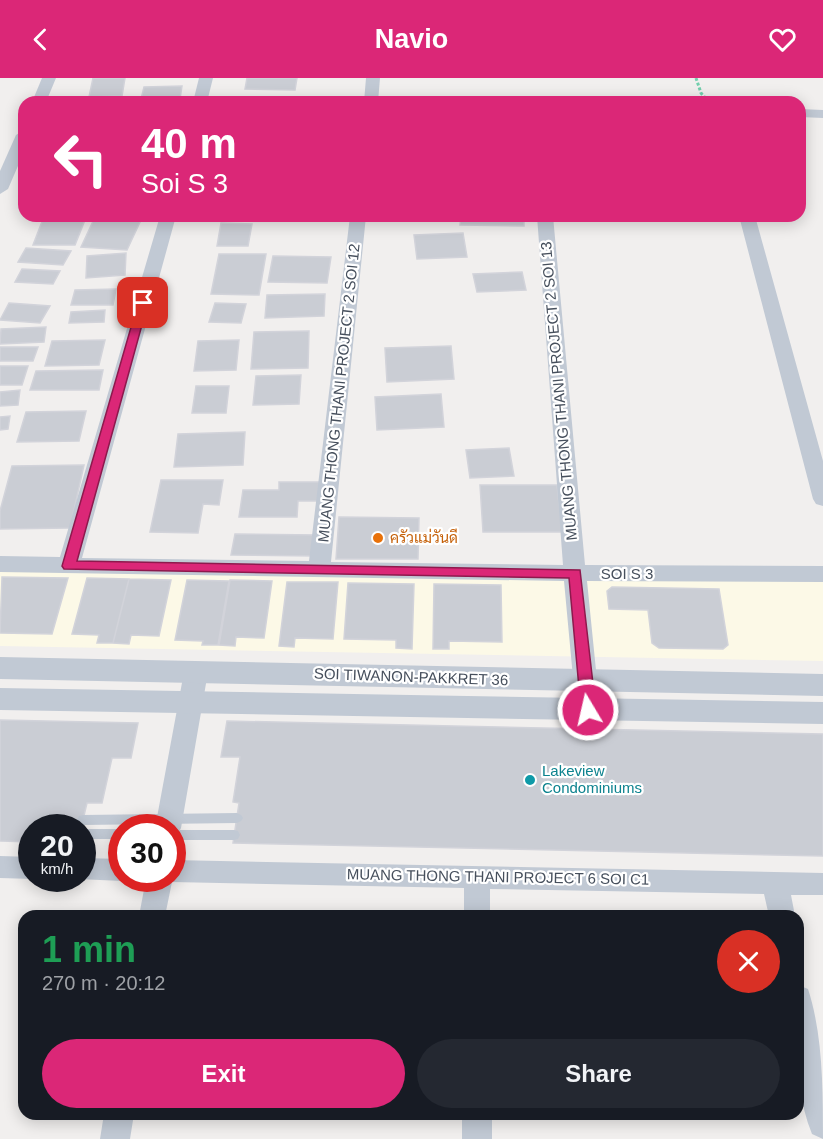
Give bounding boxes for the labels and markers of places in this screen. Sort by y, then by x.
pin [117,277,168,328]
place label: ครัวแม่วันดี [390,528,458,546]
marker: ครัวแม่วันดี [371,531,385,545]
place label: Lakeview Condominiums [542,762,642,796]
marker: Lakeview Condominiums [523,773,537,787]

